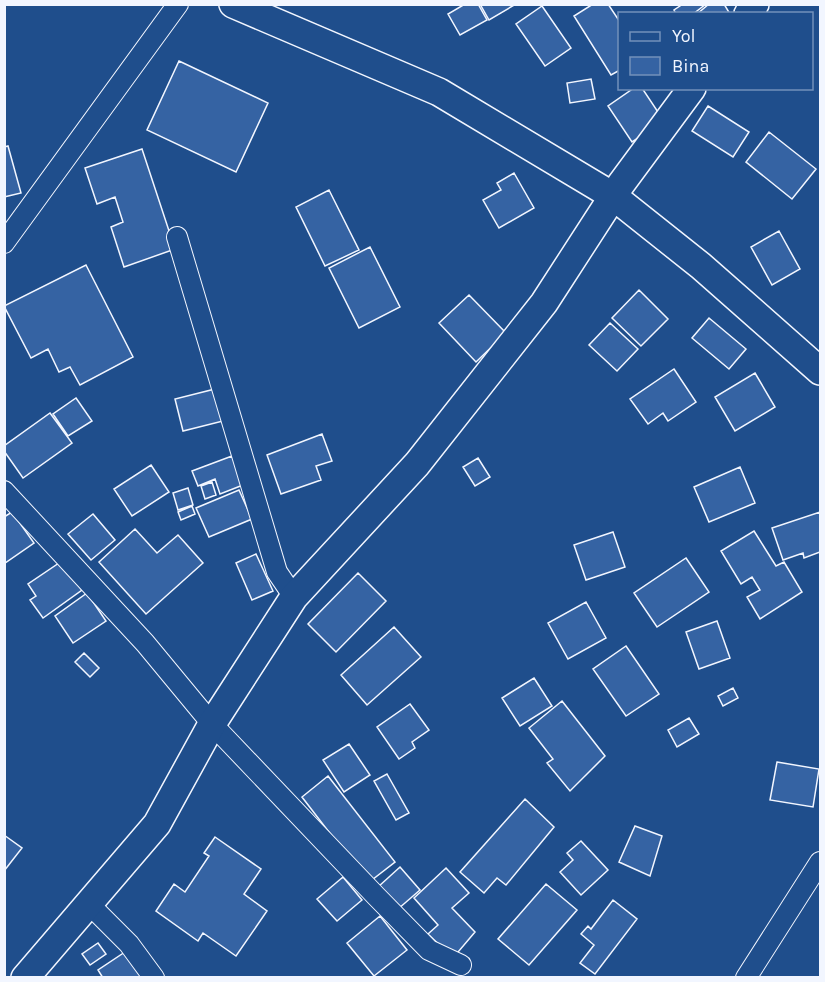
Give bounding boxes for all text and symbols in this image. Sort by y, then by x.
legend [618,12,813,90]
text: Yol [672,25,696,47]
text: Bina [672,55,709,77]

